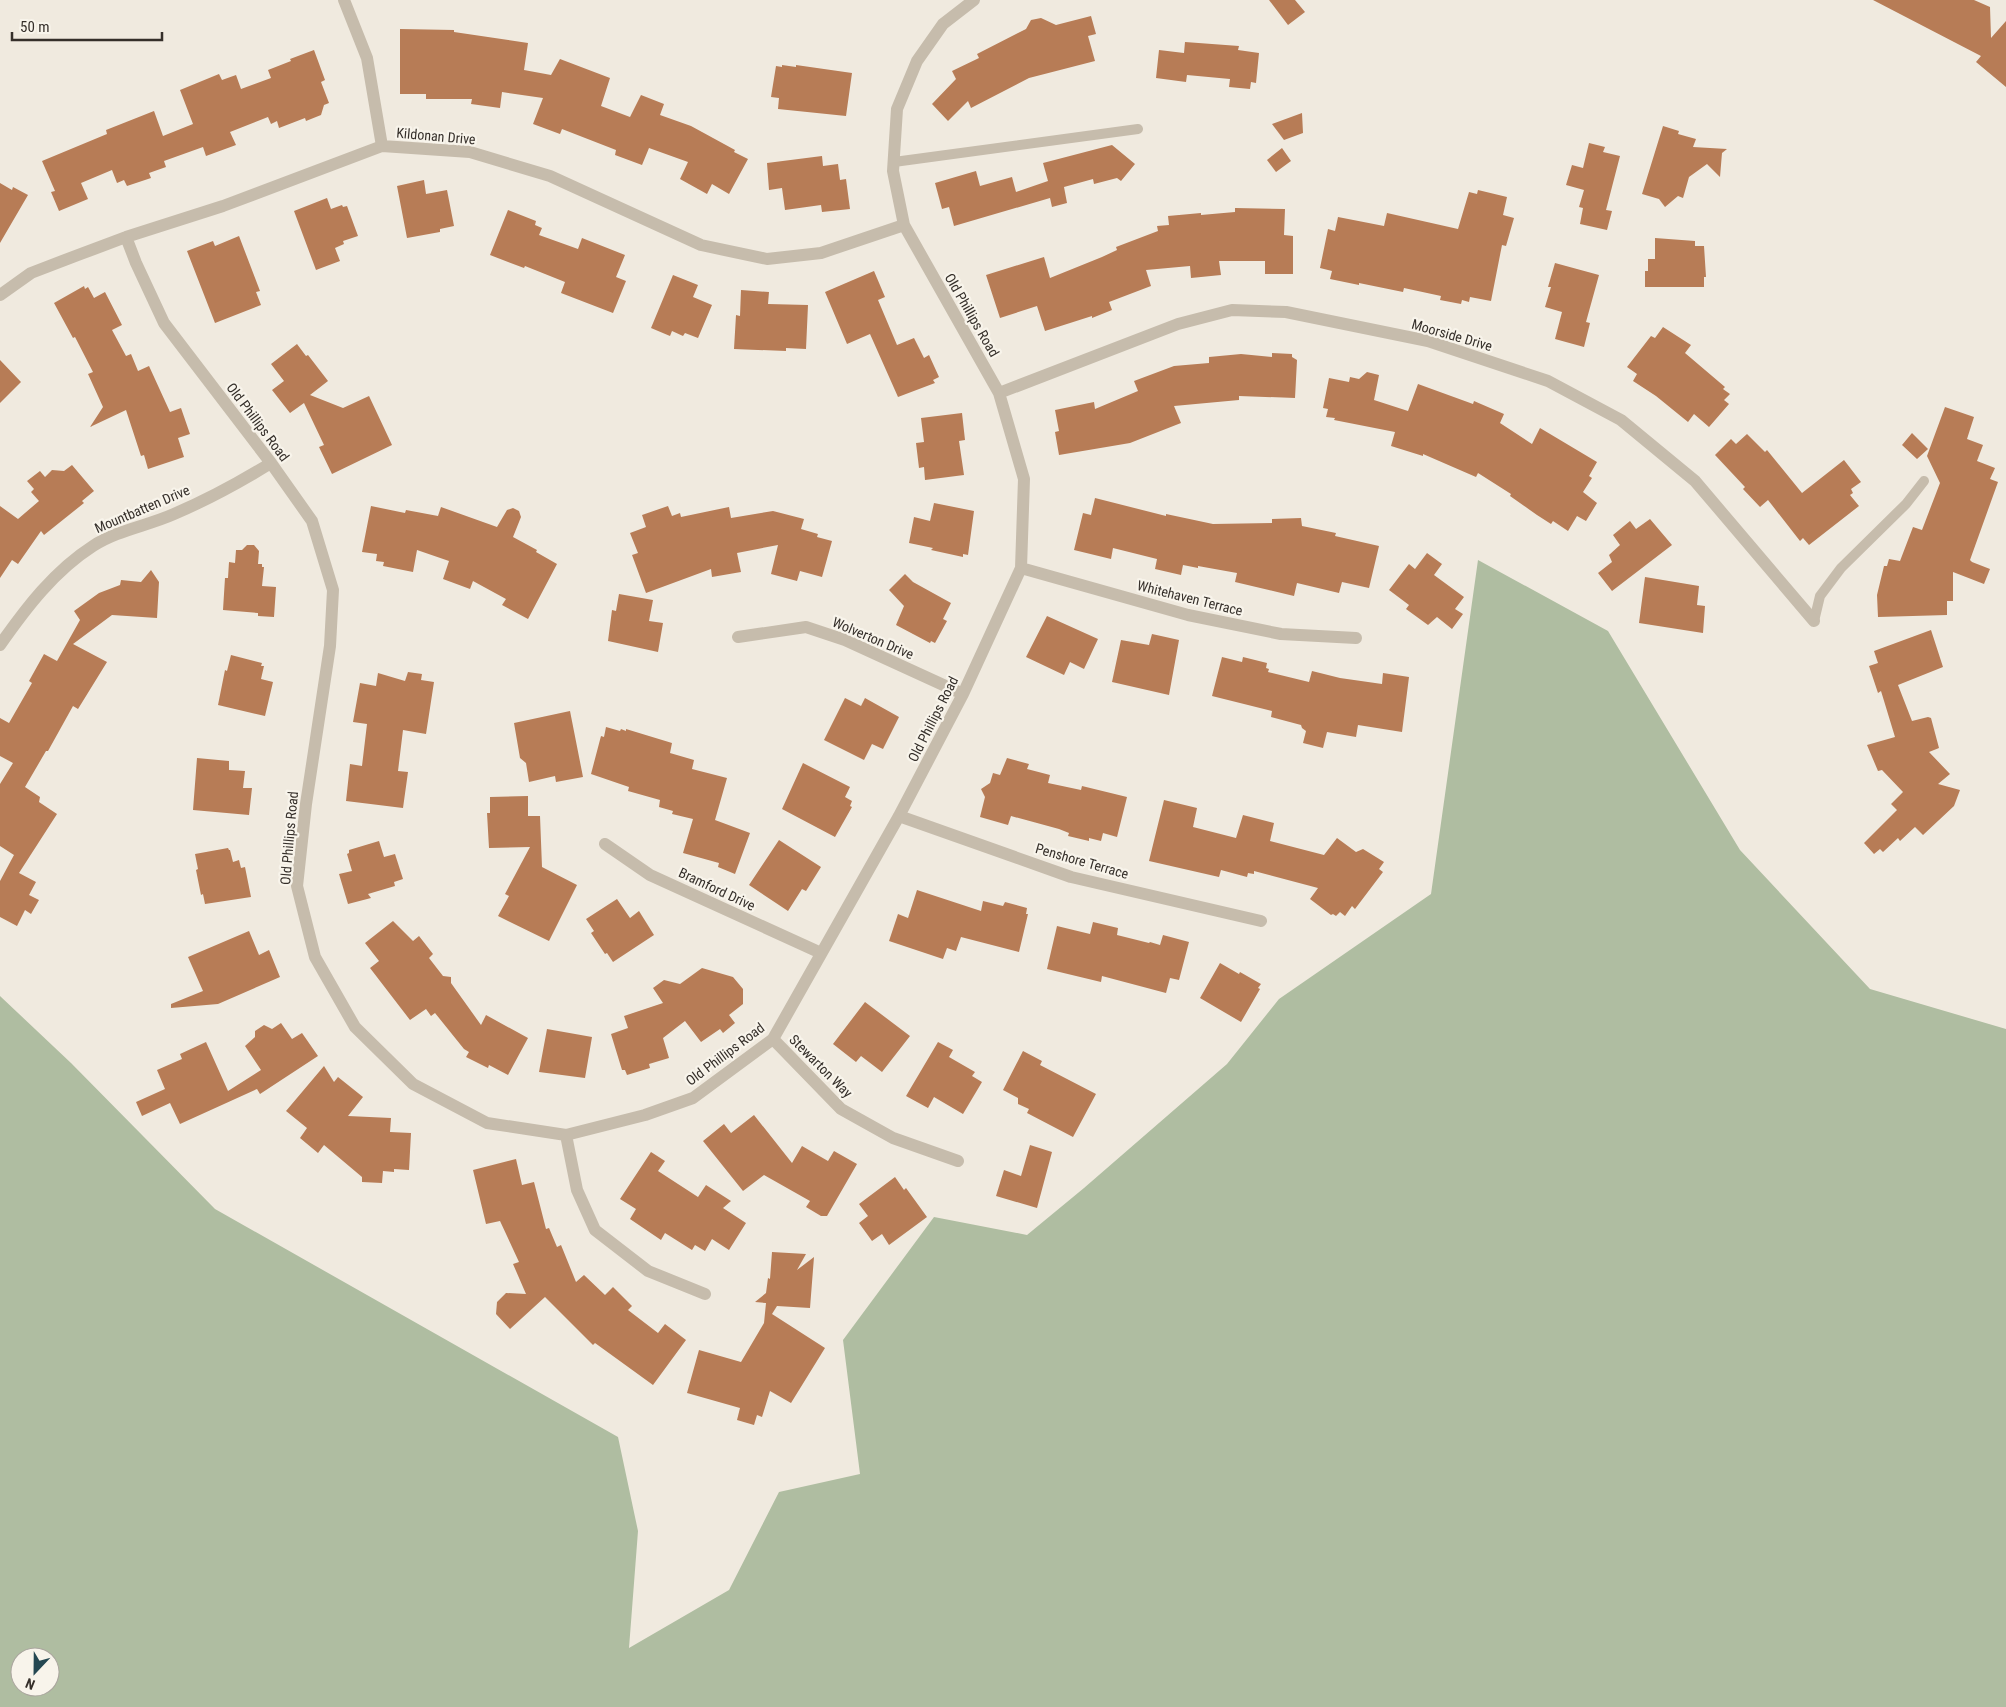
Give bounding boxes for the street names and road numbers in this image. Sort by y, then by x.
street label: Kildonan Drive [396,125,477,147]
street label: Old Phillips Road [942,270,1002,360]
street label: Moorside Drive [1410,316,1495,354]
street label: Old Phillips Road [223,380,293,464]
street label: Mountbatten Drive [92,482,192,536]
street label: Whitehaven Terrace [1136,577,1245,619]
street label: Wolverton Drive [830,614,916,662]
street label: Old Phillips Road [905,674,961,764]
street label: Old Phillips Road [277,791,301,885]
street label: Penshore Terrace [1034,840,1131,882]
street label: Bramford Drive [676,864,758,914]
street label: Old Phillips Road [683,1019,767,1089]
street label: Stewarton Way [786,1031,856,1101]

